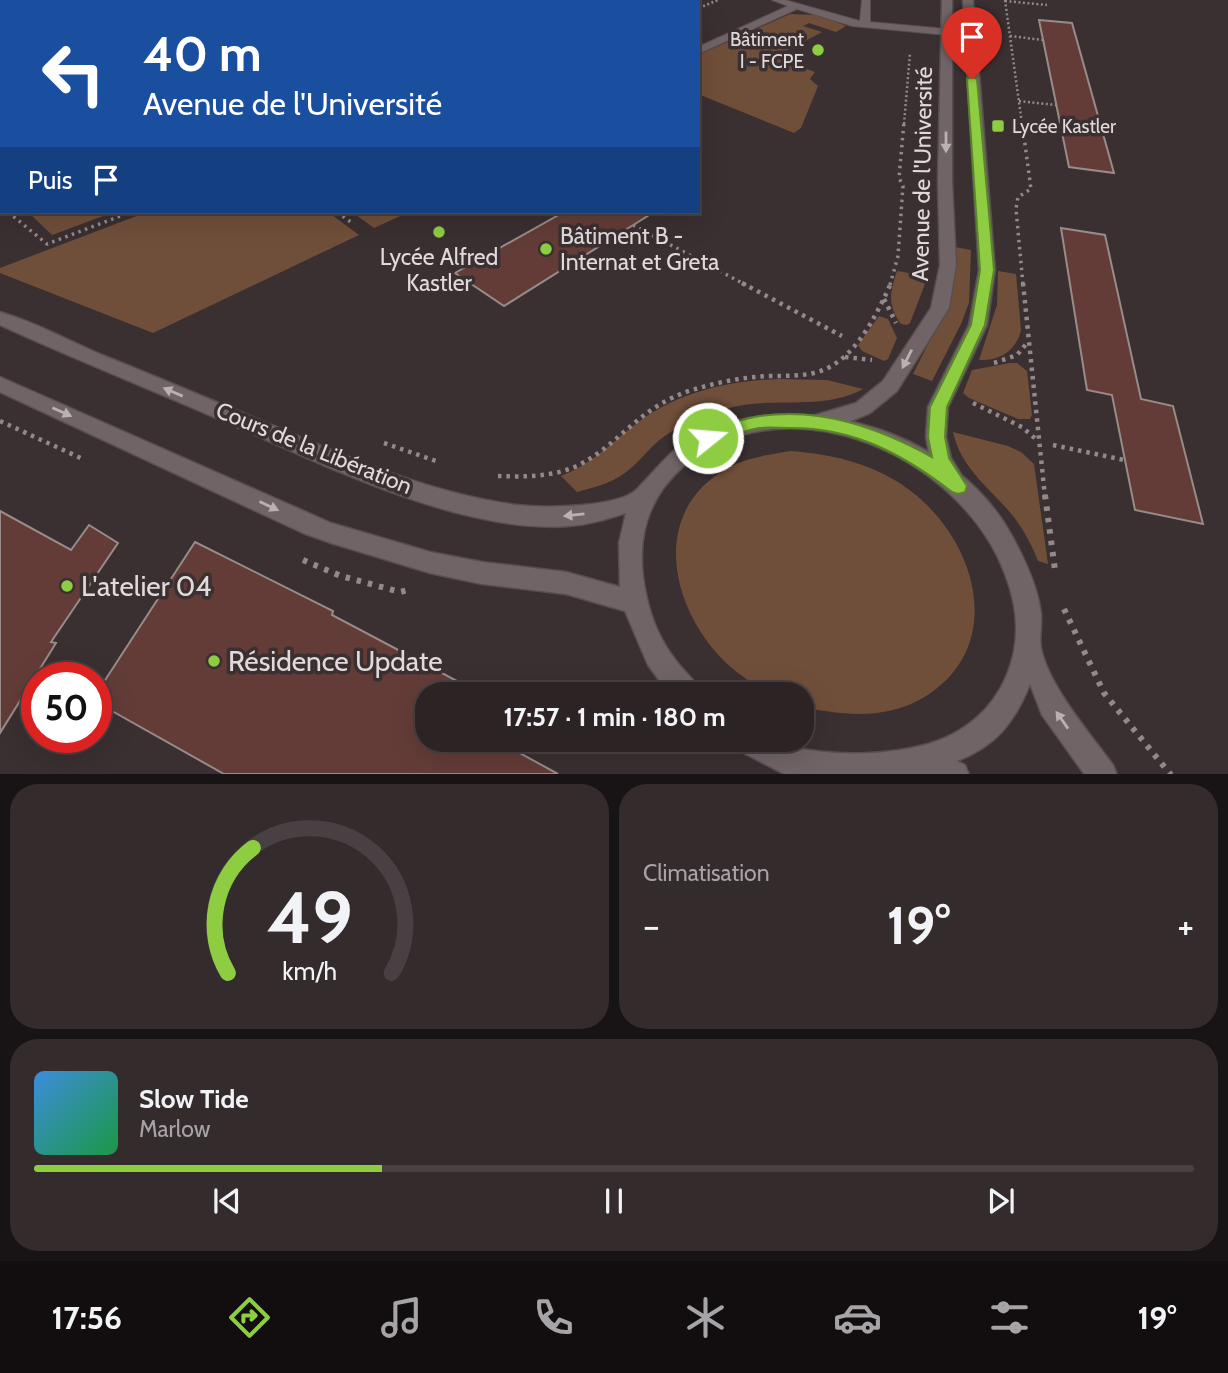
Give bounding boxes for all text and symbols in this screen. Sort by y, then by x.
pin [942,7,1002,79]
icon: arrive [953,18,991,56]
text: 40 m [143,24,262,83]
icon: left [28,28,119,119]
place label: Bâtiment I - FCPE [730,28,805,73]
marker: Bâtiment I - FCPE [810,42,826,58]
street label: Avenue de l'Université [906,66,938,282]
text: Avenue de l'Université [143,84,442,123]
place label: Lycée Kastler [1012,115,1116,138]
marker: Lycée Kastler [990,118,1006,134]
one-way arrow [940,131,952,153]
icon: arrive [87,161,125,199]
text: Puis [28,164,73,196]
place label: Bâtiment B - Internat et Greta [560,222,719,276]
marker: Lycée Alfred Kastler [431,224,447,240]
marker: Bâtiment B - Internat et Greta [538,241,554,257]
place label: Lycée Alfred Kastler [380,243,498,297]
one-way arrow [902,349,913,369]
one-way arrow [162,386,183,397]
street label: Cours de la Libération [212,396,416,500]
position arrow [671,401,745,475]
one-way arrow [52,406,72,418]
one-way arrow [259,501,280,512]
one-way arrow [563,510,585,521]
place label: L'atelier 04 [81,569,212,603]
marker: L'atelier 04 [59,578,75,594]
place label: Résidence Update [228,644,443,678]
marker: Résidence Update [206,653,222,669]
speed limit sign: 50 [21,662,112,753]
text: 17:57 · 1 min · 180 m [503,701,726,733]
one-way arrow [1055,711,1069,729]
text: Climatisation [643,859,770,887]
text: 49 [266,873,353,961]
text: 19° [887,894,950,957]
text: − [643,902,660,949]
text: + [1177,902,1194,949]
text: km/h [282,955,337,985]
text: Slow Tide [139,1083,249,1115]
text: Marlow [139,1115,210,1143]
icon: previous [208,1182,246,1220]
icon: pause [595,1182,633,1220]
icon: next [982,1182,1020,1220]
icon: directions [225,1293,274,1342]
icon: music [377,1293,426,1342]
icon: phone [529,1293,578,1342]
icon: climate [681,1293,730,1342]
icon: car [833,1293,882,1342]
icon: filters [985,1293,1034,1342]
text: 17:56 [52,1298,122,1337]
text: 19° [1137,1298,1176,1337]

